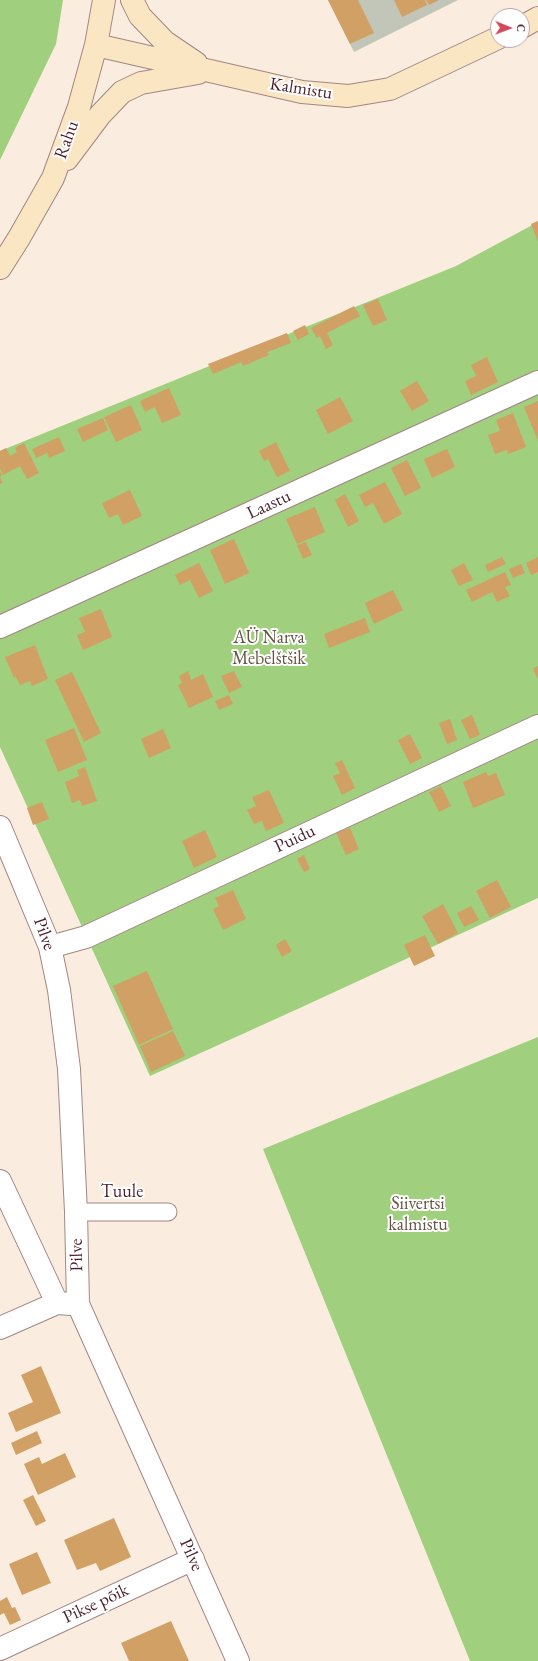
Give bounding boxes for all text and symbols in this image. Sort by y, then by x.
north arrow [490,8,530,48]
text: С [514,24,528,32]
street label: Kalmistu [268,73,334,105]
street label: Rahu [50,118,84,162]
street label: Laastu [244,486,294,524]
park label: AÜ Narva Mebelštšik [232,627,306,670]
street label: Puidu [271,820,319,858]
street label: Pilve [28,915,60,953]
street label: Tuule [101,1181,143,1203]
park label: Siivertsi kalmistu [388,1193,448,1236]
street label: Pilve [66,1238,88,1272]
street label: Pilve [174,1535,208,1575]
street label: Pikse põik [60,1579,132,1629]

